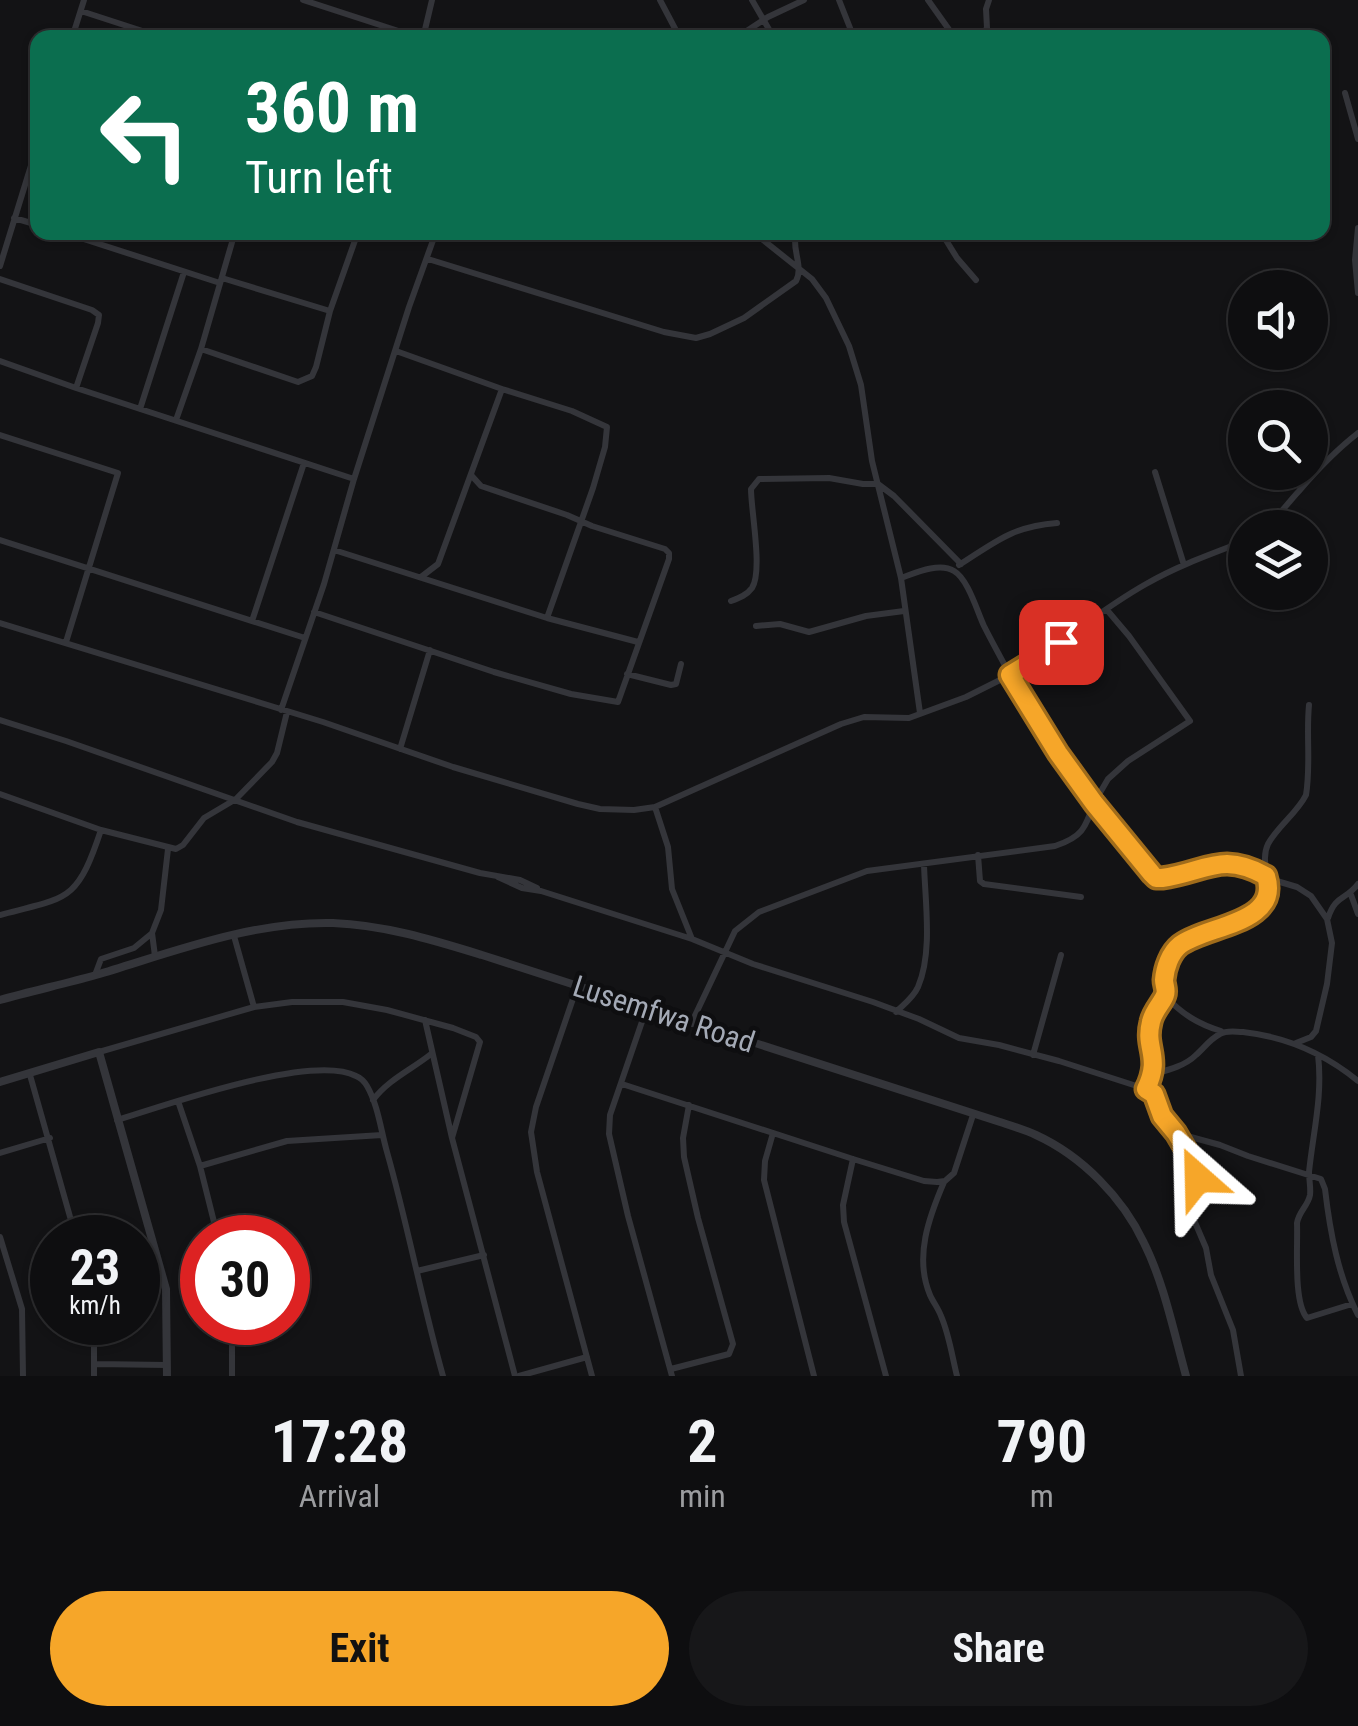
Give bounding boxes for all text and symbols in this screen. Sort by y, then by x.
text: 360 m [245,67,419,149]
icon: left [80,70,210,200]
text: Turn left [245,151,393,204]
map controls [1228,270,1328,610]
button: sound [1228,270,1328,370]
button: search [1228,390,1328,490]
button: layers [1228,510,1328,610]
pin [1019,600,1104,685]
icon: arrive [1034,615,1089,670]
street label: Lusemfwa Road [569,968,759,1060]
position arrow [1146,1126,1250,1230]
speed limit sign: 30 [180,1215,310,1345]
text: 23 [70,1239,120,1297]
text: km/h [69,1291,121,1320]
text: 17:28 [271,1406,408,1477]
text: 2 [687,1406,718,1477]
text: 790 [996,1406,1087,1477]
text: Arrival [299,1477,380,1515]
text: min [679,1477,726,1515]
text: m [1030,1477,1054,1515]
button: Exit [50,1591,669,1706]
button: Share [689,1591,1308,1706]

